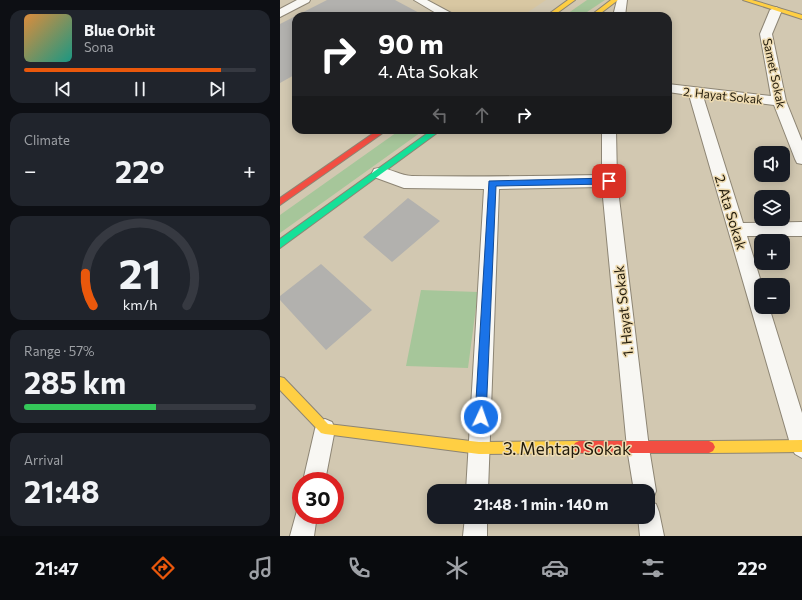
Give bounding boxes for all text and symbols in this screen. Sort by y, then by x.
text: Blue Orbit [84,21,155,39]
text: 90 m [378,26,444,60]
icon: right [312,28,364,80]
street label: Samet Sokak [761,37,789,110]
text: Sona [84,39,114,55]
text: 4. Ata Sokak [378,60,479,82]
icon: previous [52,78,74,100]
icon: pause [129,78,151,100]
icon: next [206,78,228,100]
street label: 2. Hayat Sokak [682,84,764,106]
icon: left [429,104,451,126]
icon: ahead [471,104,493,126]
icon: right [513,104,535,126]
text: Climate [24,132,70,148]
map controls [754,146,790,314]
button: sound [754,146,790,182]
text: 22° [115,152,165,189]
text: − [24,157,37,184]
text: + [243,157,256,184]
pin [592,164,626,198]
icon: arrive [598,170,620,192]
street label: 2. Ata Sokak [712,172,751,252]
button: layers [754,190,790,226]
button: + [754,234,790,270]
text: 21 [119,247,161,298]
street label: 1. Hayat Sokak [610,264,636,357]
button: − [754,278,790,314]
text: km/h [123,295,157,313]
text: Range · 57% [24,343,95,359]
text: 285 km [24,363,126,400]
position arrow [460,396,502,438]
street label: 3. Mehtap Sokak [503,438,631,459]
text: Arrival [24,452,63,468]
text: 21:48 [24,472,100,509]
speed limit sign: 30 [292,472,344,524]
text: 21:48 · 1 min · 140 m [474,495,608,513]
icon: directions [149,554,177,582]
icon: music [247,554,275,582]
icon: phone [345,554,373,582]
icon: climate [443,554,471,582]
icon: car [541,554,569,582]
icon: filters [639,554,667,582]
text: 21:47 [35,557,79,579]
text: 22° [737,557,767,579]

